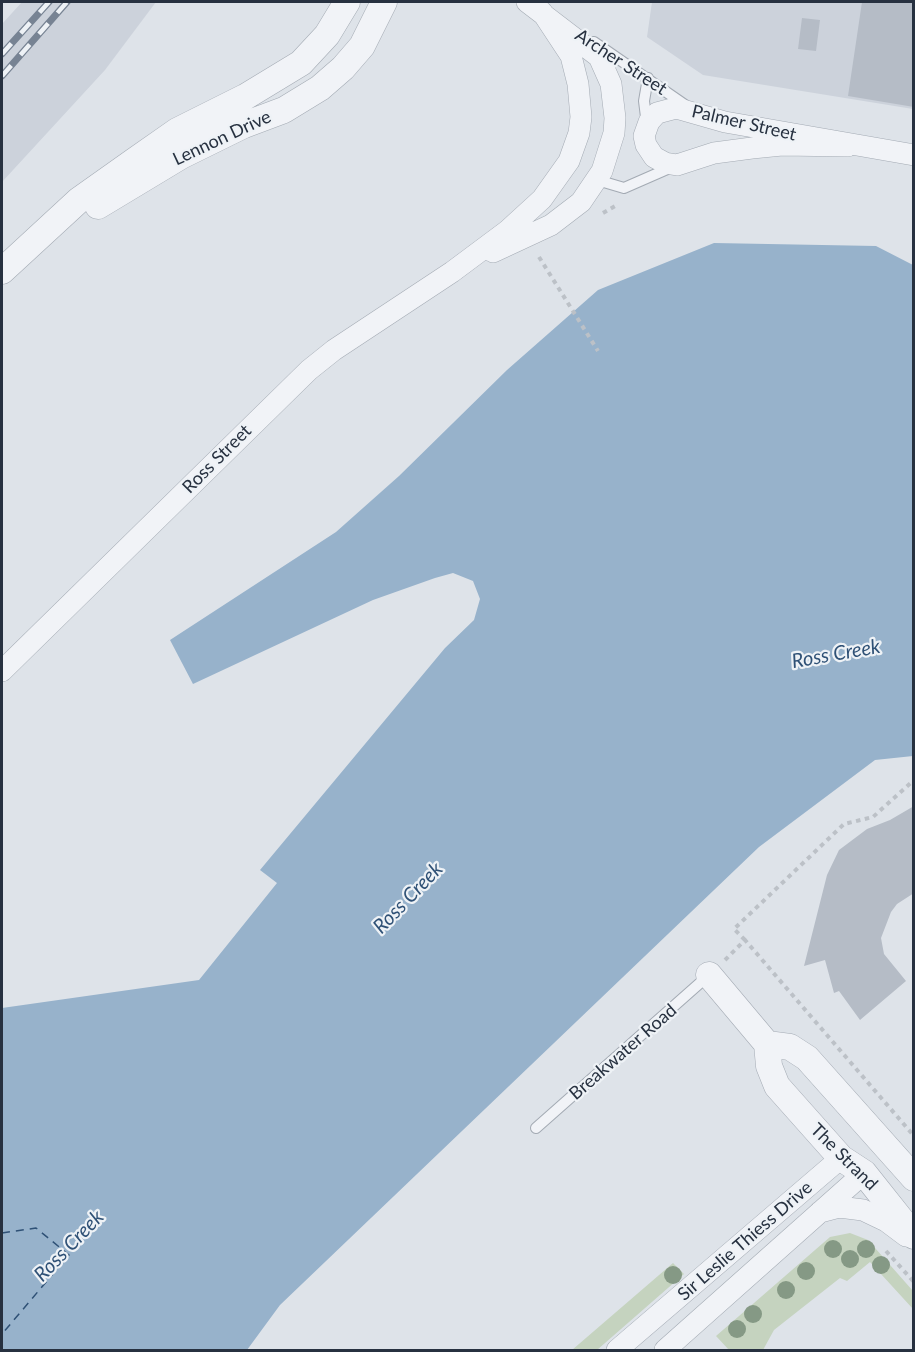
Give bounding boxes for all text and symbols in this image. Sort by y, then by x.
street label: Archer Street [571,24,671,100]
street label: Palmer Street [690,100,798,146]
street label: Lennon Drive [169,106,275,170]
street label: Ross Street [178,420,256,498]
water label: Ross Creek [790,634,882,674]
water label: Ross Creek [368,857,448,939]
street label: Breakwater Road [565,1000,681,1104]
street label: The Strand [806,1119,882,1195]
street label: Sir Leslie Thiess Drive [673,1177,817,1305]
water label: Ross Creek [29,1205,109,1287]

